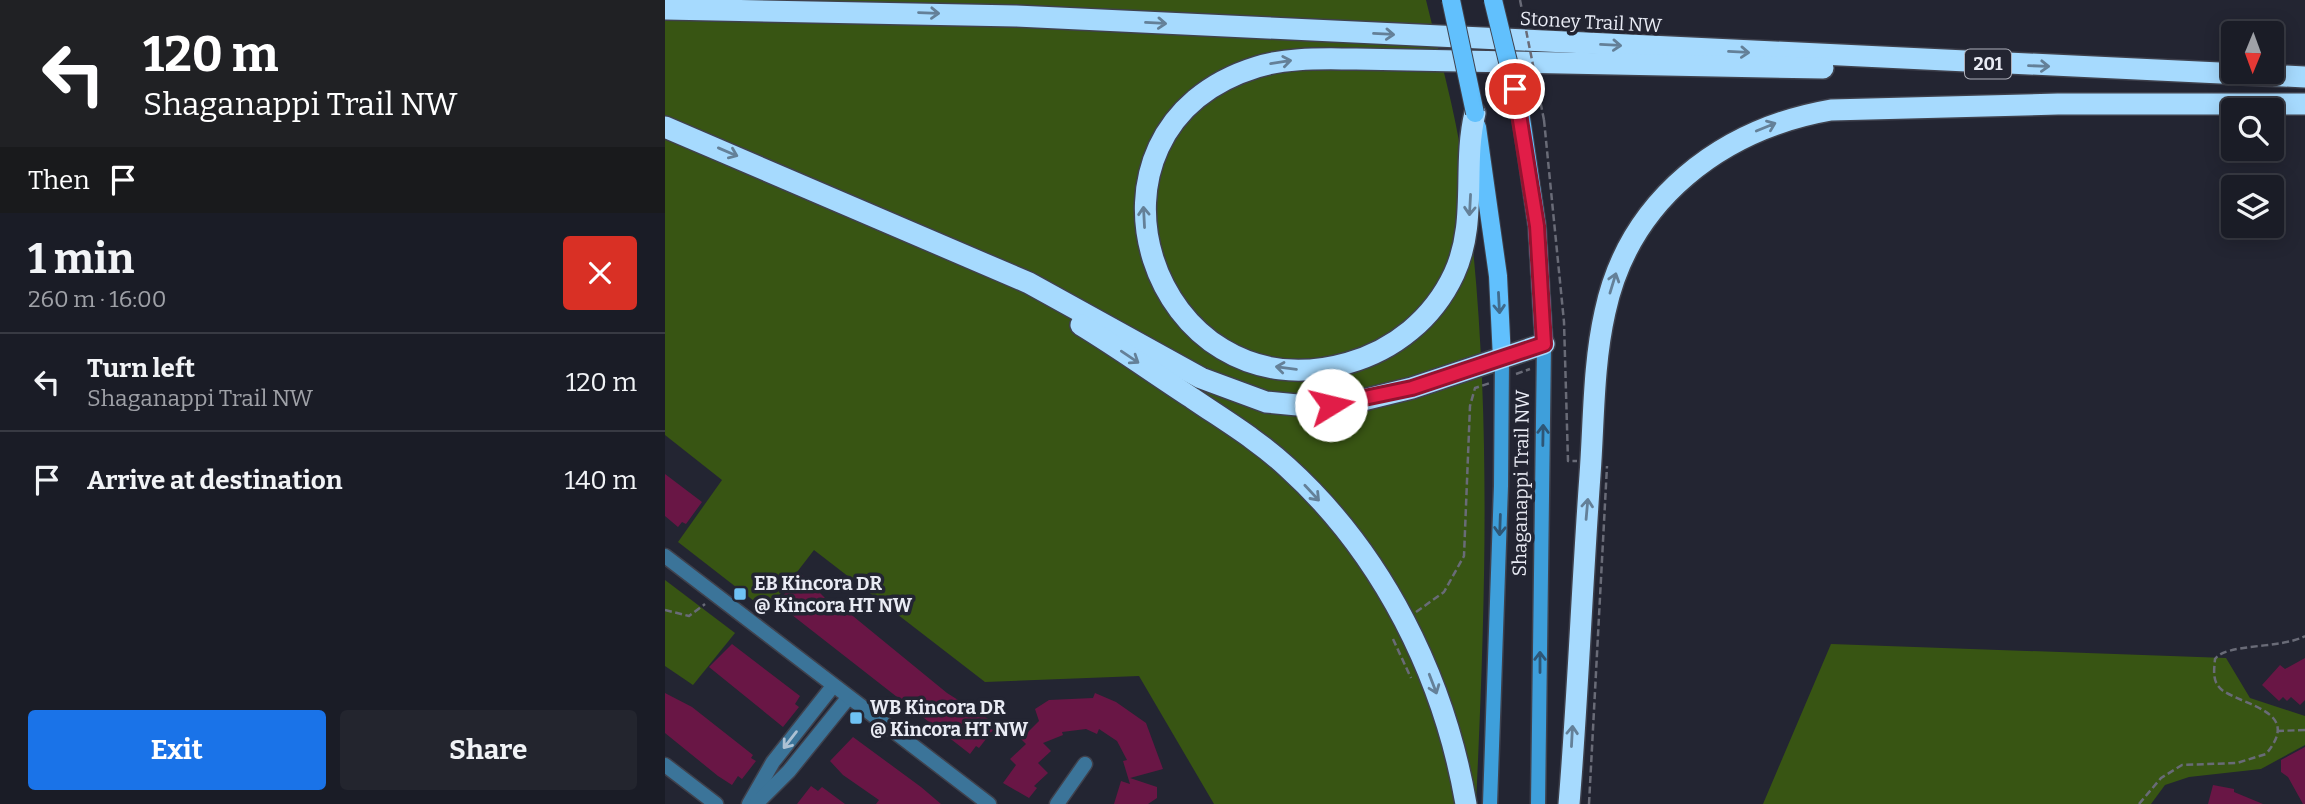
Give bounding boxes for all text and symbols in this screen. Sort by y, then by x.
one-way arrow [917,6,940,20]
street label: Stoney Trail NW [1519,7,1663,37]
one-way arrow [1145,17,1167,30]
north arrow [2221,21,2284,84]
map controls [2221,21,2284,238]
text: 120 m [143,25,278,84]
icon: left [28,28,119,119]
one-way arrow [1372,28,1395,41]
one-way arrow [1599,39,1622,52]
one-way arrow [1727,45,1750,58]
road number: 201 [1965,50,2011,78]
one-way arrow [1269,55,1292,68]
pin [1485,59,1545,119]
one-way arrow [2028,60,2051,73]
icon: arrive [1496,70,1534,108]
text: Shaganappi Trail NW [143,85,458,123]
button: search [2221,98,2284,161]
one-way arrow [1755,119,1777,132]
one-way arrow [717,147,738,160]
icon: arrive [104,161,142,199]
text: Then [28,165,90,196]
button: layers [2221,175,2284,238]
one-way arrow [1463,194,1476,217]
one-way arrow [1138,206,1151,229]
text: 1 min [28,234,134,284]
button: close [563,236,637,310]
one-way arrow [1607,273,1620,295]
text: 260 m · 16:00 [28,285,167,313]
one-way arrow [1493,291,1506,314]
one-way arrow [1120,351,1140,365]
text: Turn left [87,353,195,384]
one-way arrow [1275,362,1298,375]
icon: left [28,363,66,401]
text: 120 m [566,367,637,398]
position arrow [1294,368,1368,442]
text: Shaganappi Trail NW [87,384,313,412]
street label: Shaganappi Trail NW [1508,389,1534,577]
one-way arrow [1536,424,1550,447]
icon: arrive [28,461,66,499]
text: Arrive at destination [87,465,342,496]
text: 140 m [565,465,637,496]
one-way arrow [1304,484,1321,501]
one-way arrow [1581,498,1594,521]
one-way arrow [1494,514,1507,537]
place label: EB Kincora DR @ Kincora HT NW [754,572,913,617]
marker: EB Kincora DR @ Kincora HT NW [732,586,748,602]
one-way arrow [1533,651,1547,674]
one-way arrow [1428,672,1440,694]
place label: WB Kincora DR @ Kincora HT NW [870,696,1029,741]
button: Exit [28,710,326,790]
button: Share [340,710,637,790]
marker: WB Kincora DR @ Kincora HT NW [848,710,864,726]
one-way arrow [1565,725,1578,748]
one-way arrow [783,730,798,748]

